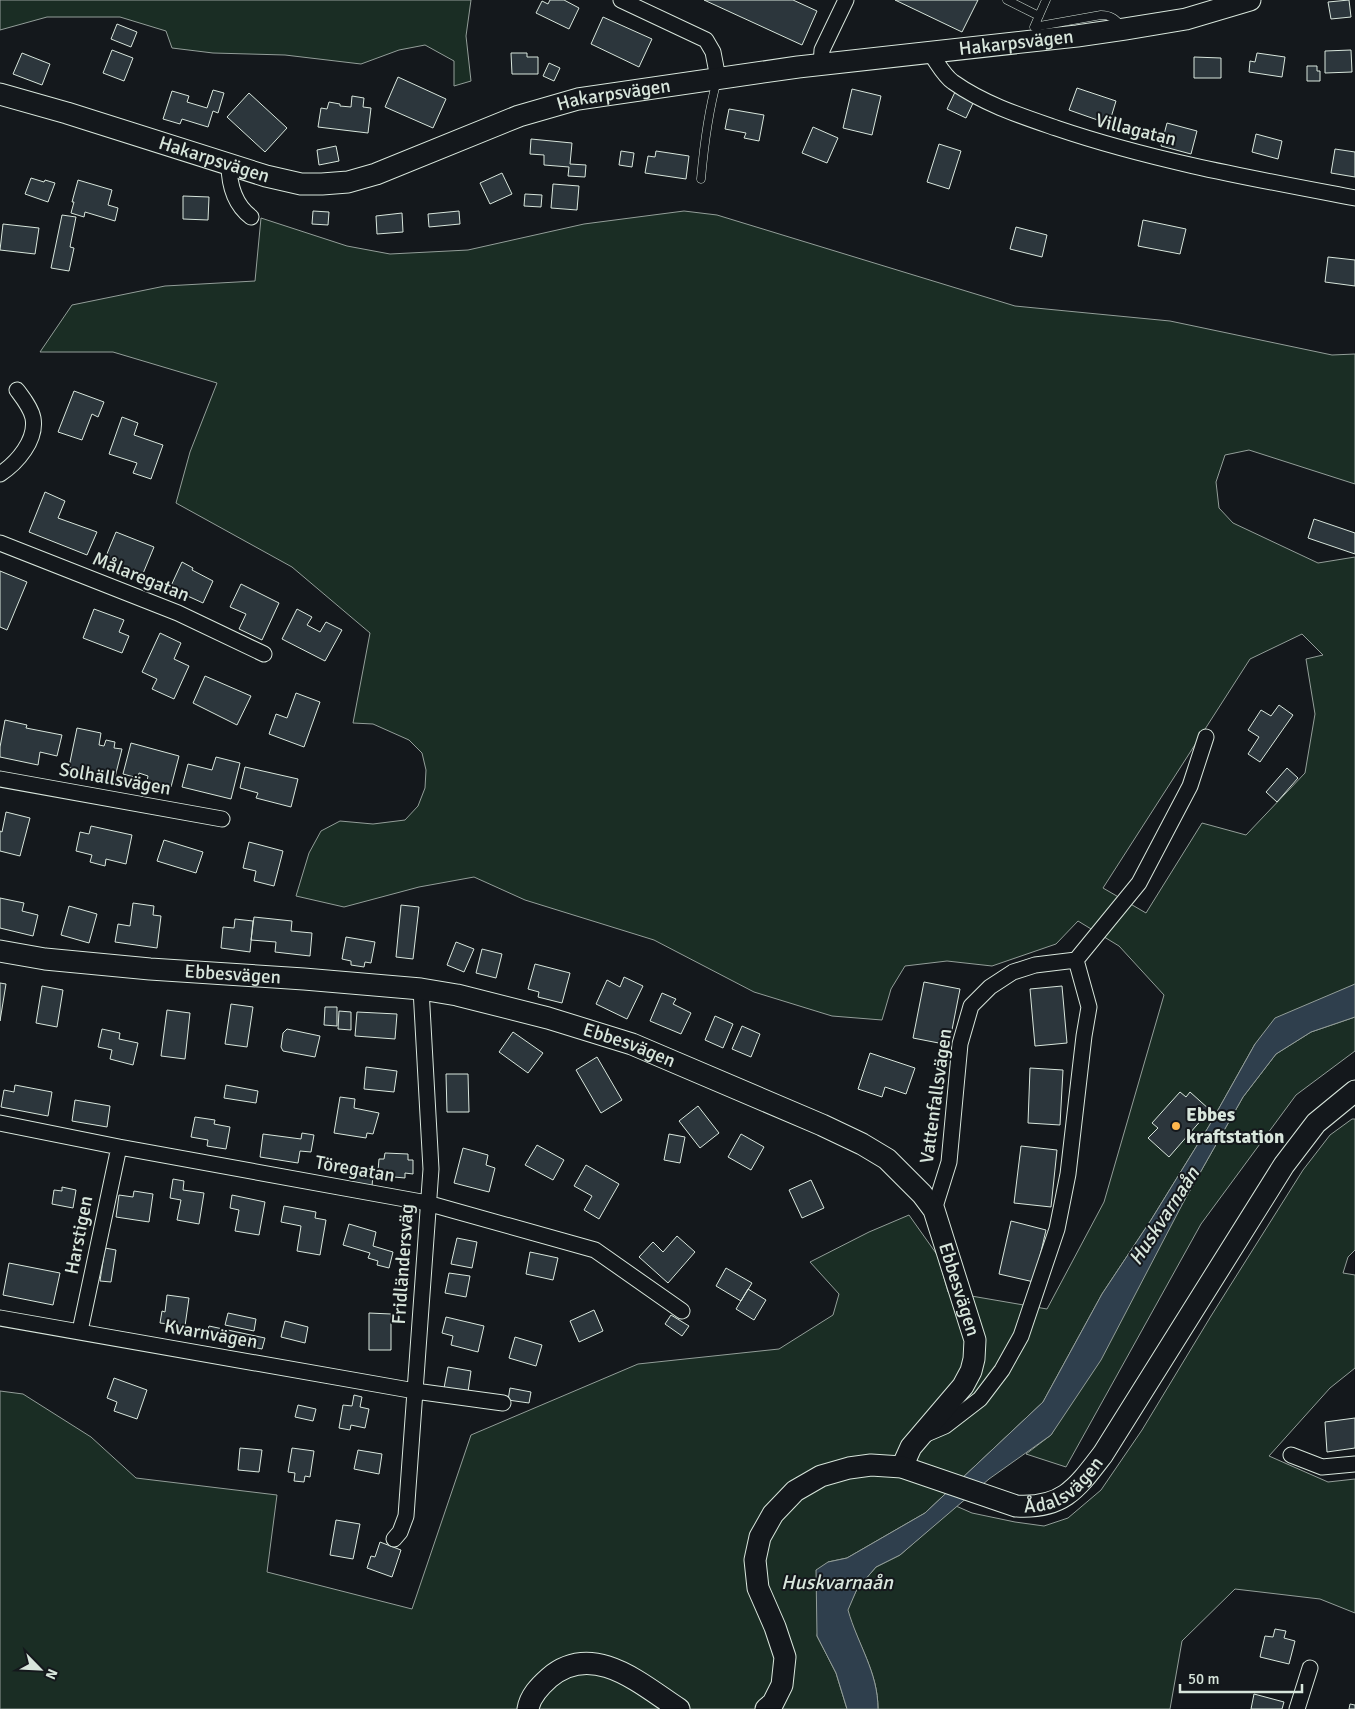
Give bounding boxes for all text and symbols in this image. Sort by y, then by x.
street label: Hakarpsvägen [958,24,1075,61]
street label: Hakarpsvägen [554,74,672,117]
street label: Villagatan [1093,108,1179,152]
street label: Hakarpsvägen [156,131,273,188]
street label: Målaregatan [89,547,193,607]
street label: Solhällsvägen [57,757,173,801]
street label: Ebbesvägen [184,959,282,989]
street label: Ebbesvägen [580,1018,679,1073]
street label: Vattenfallsvägen [915,1027,957,1165]
place label: Ebbes kraftstation [1186,1103,1284,1149]
marker: Ebbes kraftstation [1170,1120,1182,1132]
street label: Töregatan [313,1150,397,1188]
water label: Huskvarnaån [1123,1161,1206,1270]
street label: Harstigen [60,1194,98,1276]
street label: Fridländersväg [387,1203,419,1325]
street label: Ebbesvägen [933,1240,985,1339]
street label: Kvarnvägen [162,1314,260,1354]
street label: Ådalsvägen [1023,1452,1109,1518]
water label: Huskvarnaån [781,1570,894,1595]
north arrow [15,1644,65,1694]
scale bar [1180,1662,1302,1694]
text: N [42,1666,61,1682]
text: 50 m [1188,1670,1219,1688]

